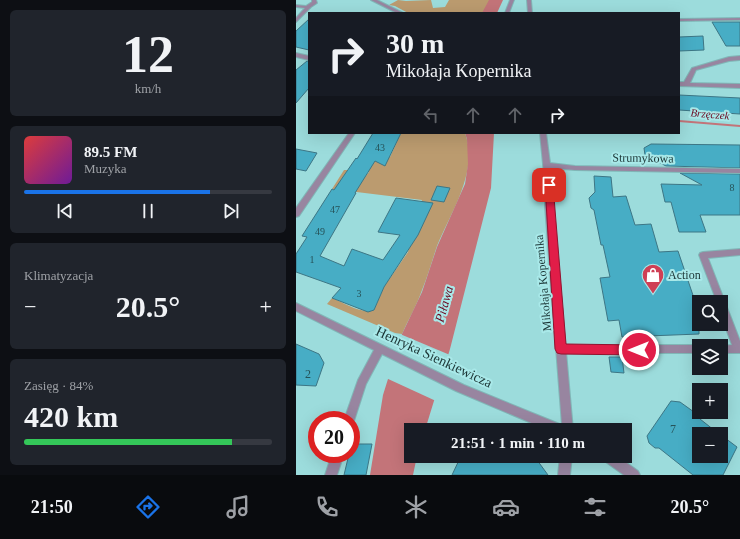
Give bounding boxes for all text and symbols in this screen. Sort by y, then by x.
text: 12 [122,26,174,83]
icon: right [320,28,372,80]
text: 30 m [386,28,444,59]
text: Mikołaja Kopernika [386,61,531,81]
text: km/h [135,81,161,96]
icon: left [420,104,442,126]
icon: ahead [462,104,484,126]
icon: ahead [504,104,526,126]
icon: right [546,104,568,126]
water label: Brzęczek [690,106,731,122]
house number: 43 [375,142,385,153]
text: 89.5 FM [84,144,137,160]
street label: Strumykowa [612,150,674,166]
text: Muzyka [84,161,127,176]
pin [532,168,566,202]
icon: arrive [538,174,560,196]
house number: 8 [730,182,735,193]
icon: previous [54,200,76,222]
icon: pause [137,200,159,222]
icon: next [220,200,242,222]
house number: 47 [330,204,340,215]
house number: 49 [315,226,325,237]
street label: Mikołaja Kopernika [532,233,554,332]
house number: 1 [310,254,315,265]
shop icon: Action [640,262,666,295]
text: Klimatyzacja [24,268,93,283]
place label: Action [668,268,701,282]
water label: Piława [431,284,456,325]
house number: 3 [357,288,362,299]
text: 20.5° [116,290,180,323]
text: − [24,294,36,319]
text: + [260,294,272,319]
map controls [692,295,728,463]
button: search [692,295,728,331]
street label: Henryka Sienkiewicza [374,324,495,391]
position arrow [618,329,660,371]
button: layers [692,339,728,375]
house number: 2 [305,367,311,381]
text: Zasięg · 84% [24,378,93,393]
button: + [692,383,728,419]
text: 420 km [24,400,118,433]
speed limit sign: 20 [308,411,360,463]
house number: 7 [670,422,676,436]
button: − [692,427,728,463]
text: 21:51 · 1 min · 110 m [451,435,585,451]
icon: directions [134,493,162,521]
icon: music [224,493,252,521]
icon: phone [313,493,341,521]
icon: climate [402,493,430,521]
icon: car [492,493,520,521]
icon: filters [581,493,609,521]
text: 21:50 [31,497,73,517]
text: 20.5° [671,497,709,517]

